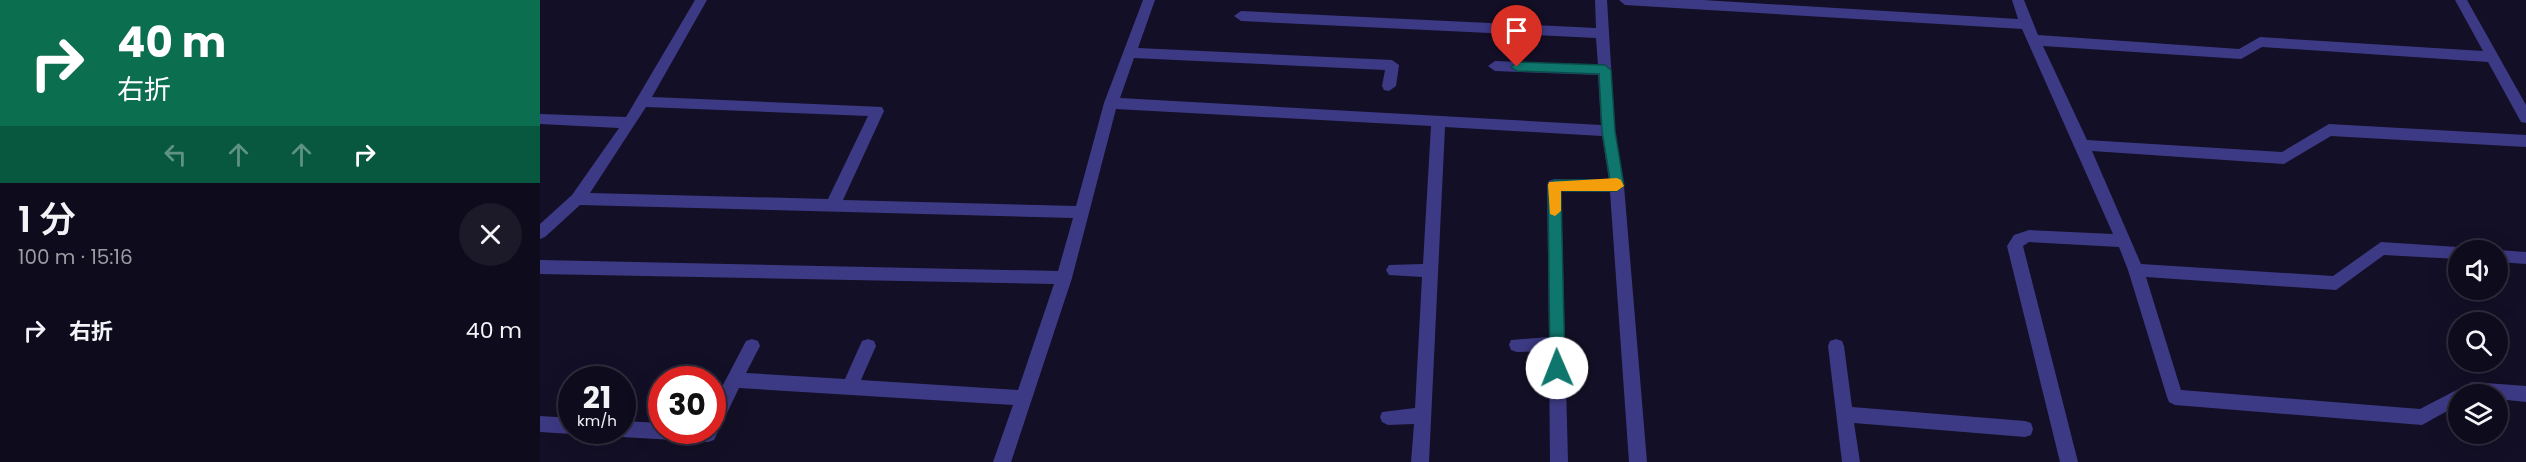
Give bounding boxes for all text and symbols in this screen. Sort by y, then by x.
pin [1491,5,1542,67]
text: 40 m [117,13,226,72]
icon: arrive [1500,14,1533,47]
icon: right [18,24,96,102]
text: 右折 [117,71,171,108]
icon: left [159,138,192,171]
icon: ahead [222,138,255,171]
icon: ahead [285,138,318,171]
icon: right [348,138,381,171]
text: 1 分 [18,194,76,245]
button: close [459,203,522,266]
map controls [2448,240,2508,444]
button: sound [2448,240,2508,300]
text: 100 m · 15:16 [18,243,133,271]
button: search [2448,312,2508,372]
icon: right [18,314,51,347]
text: 40 m [466,315,522,346]
text: 右折 [69,316,113,347]
position arrow [1525,336,1589,400]
speed limit sign: 30 [648,366,726,444]
text: 21 [583,376,611,419]
button: layers [2448,384,2508,444]
text: km/h [577,410,617,431]

